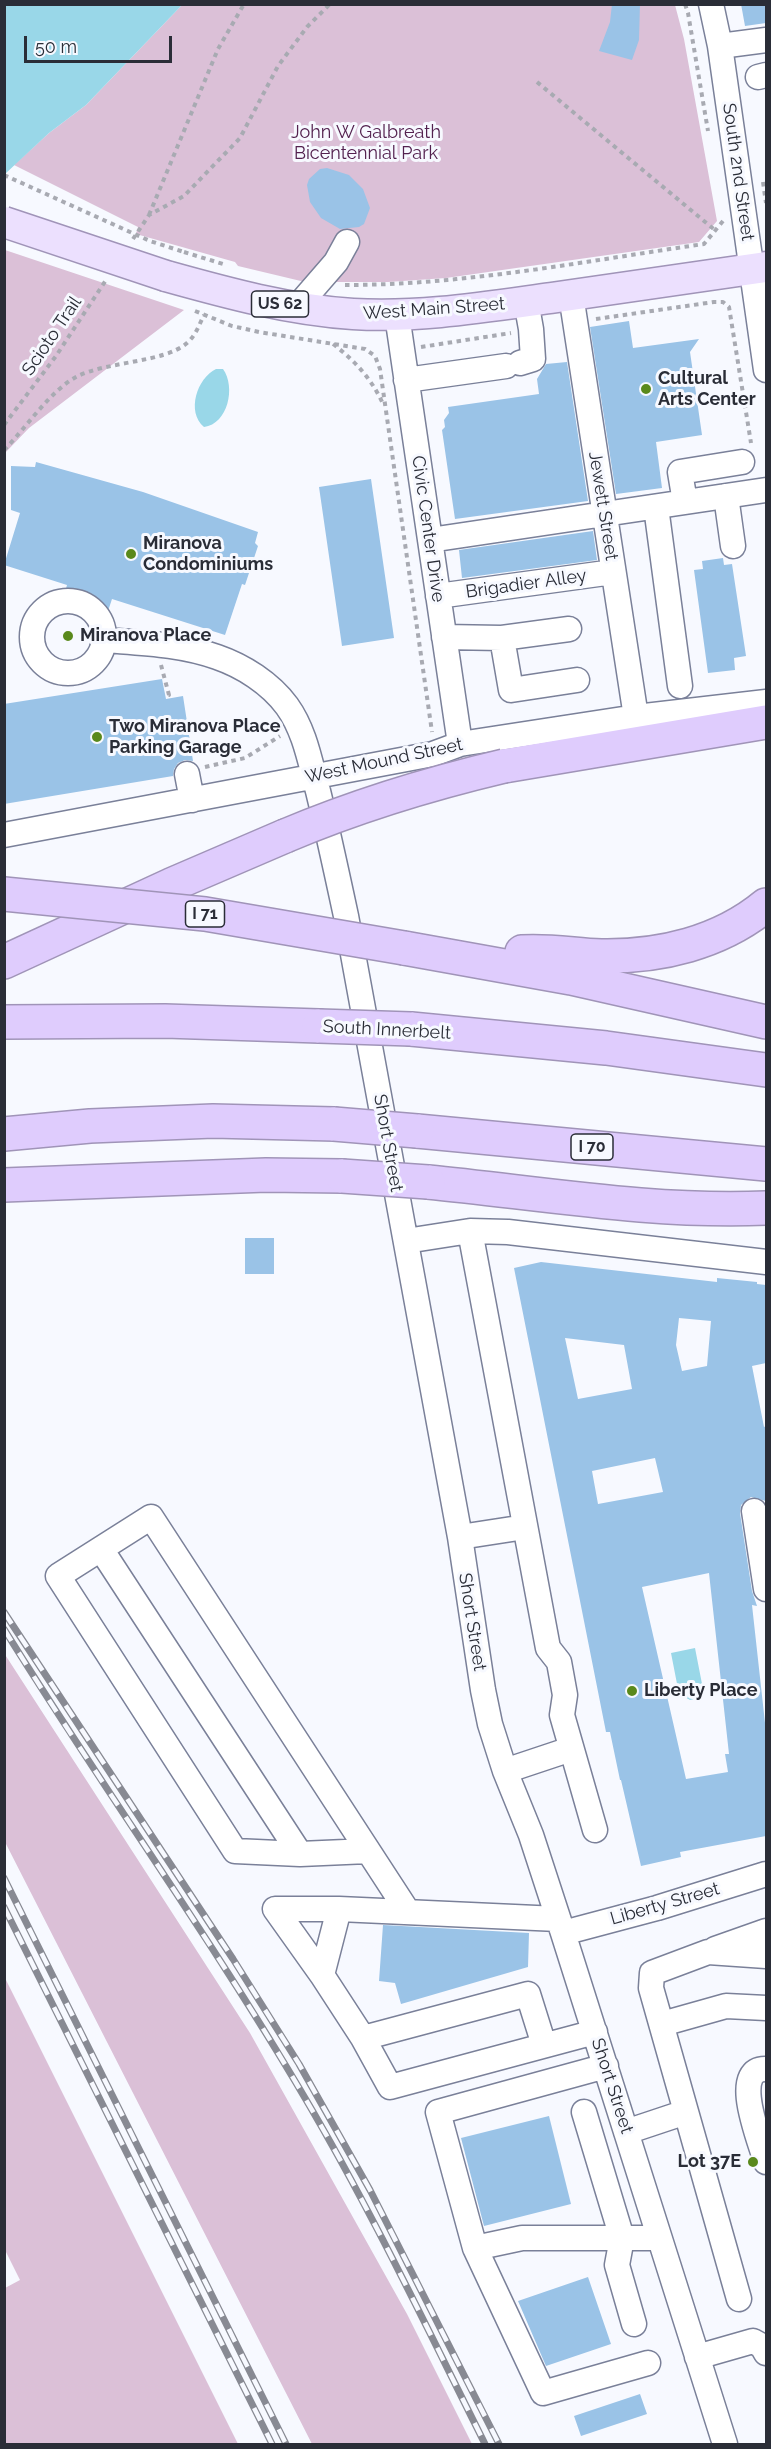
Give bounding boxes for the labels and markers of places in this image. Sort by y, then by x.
place label: Cultural Arts Center [658,368,756,410]
marker: Cultural Arts Center [639,382,653,396]
place label: Miranova Condominiums [143,533,273,576]
marker: Miranova Condominiums [124,547,138,561]
place label: Miranova Place [80,625,211,647]
marker: Miranova Place [61,629,75,643]
place label: Two Miranova Place Parking Garage [109,716,281,758]
marker: Two Miranova Place Parking Garage [90,730,104,744]
place label: Liberty Place [644,1680,757,1702]
marker: Liberty Place [625,1684,639,1698]
place label: Lot 37E [678,2151,741,2173]
marker: Lot 37E [746,2155,760,2169]

